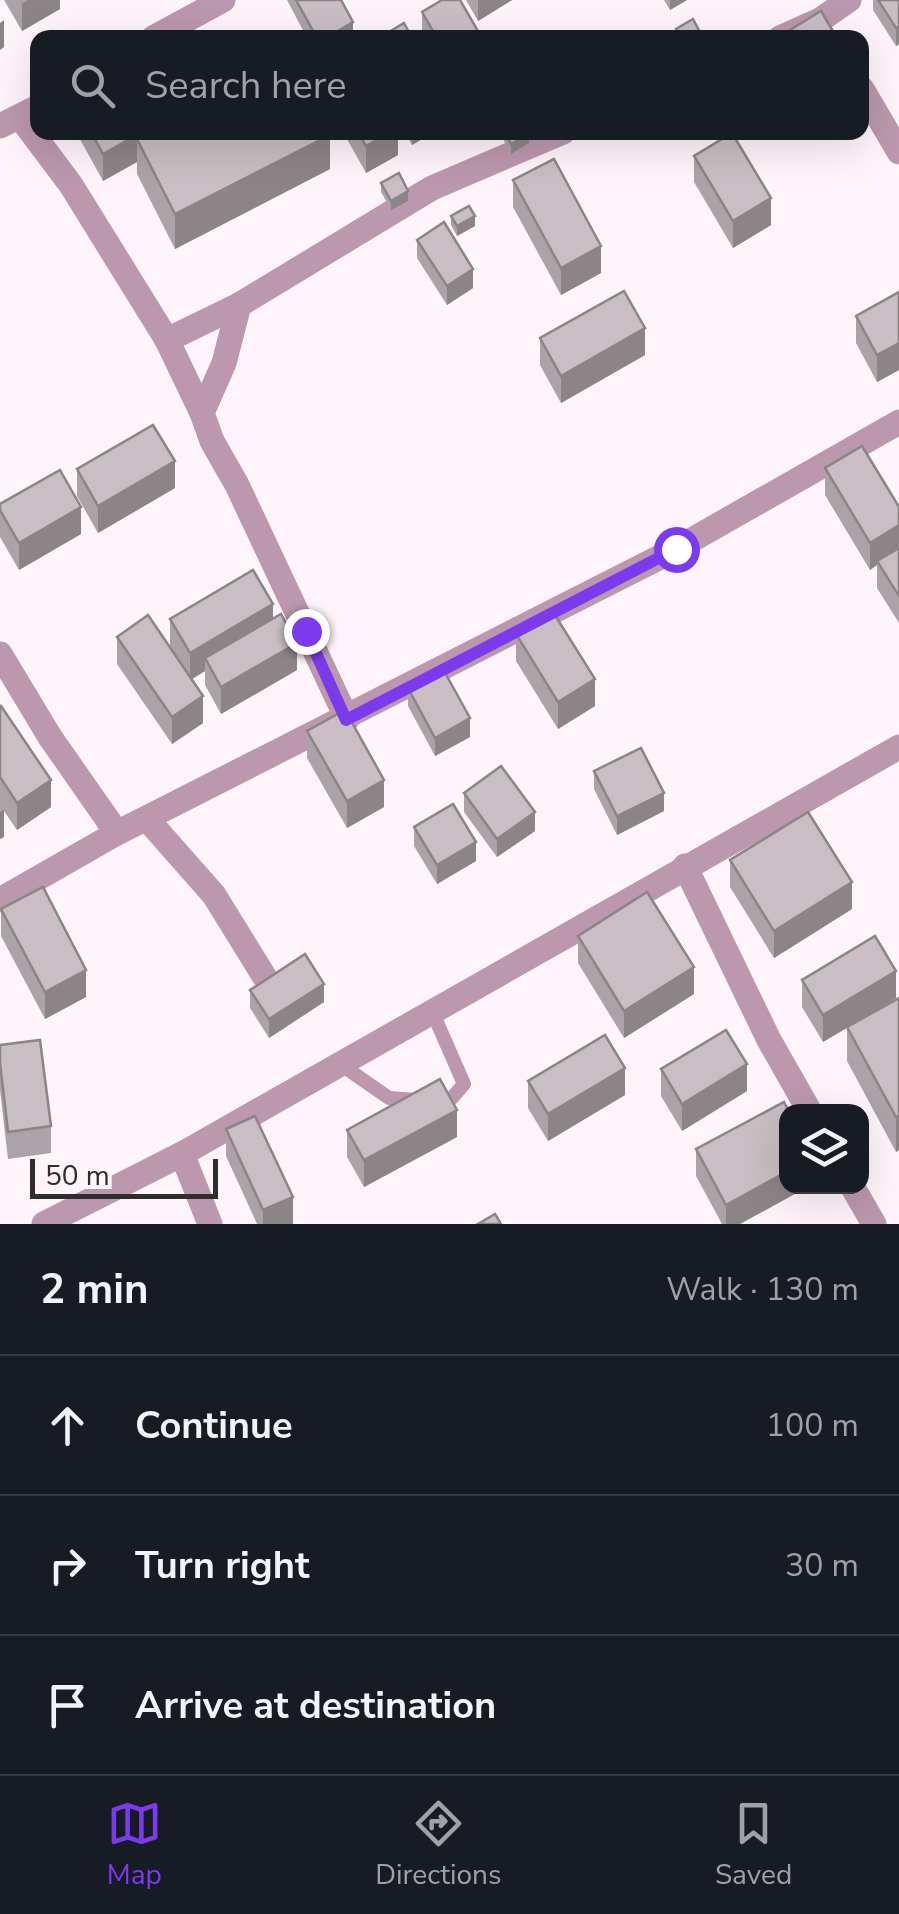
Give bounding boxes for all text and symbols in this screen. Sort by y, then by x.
search box [30,30,869,140]
icon: search [65,58,120,113]
text: Search here [145,60,346,111]
route start [654,527,700,573]
route end [284,609,330,655]
map controls [779,1104,869,1194]
button: layers [779,1104,869,1194]
scale bar [30,1154,218,1198]
text: 50 m [45,1157,110,1195]
text: 2 min [40,1261,149,1318]
text: Walk · 130 m [666,1268,859,1311]
icon: ahead [40,1398,95,1453]
text: Continue [135,1400,293,1451]
text: 100 m [766,1404,859,1447]
icon: right [40,1538,95,1593]
text: Turn right [135,1540,310,1591]
text: 30 m [785,1544,859,1587]
icon: arrive [40,1678,95,1733]
text: Arrive at destination [135,1680,496,1731]
tab: Map [107,1796,162,1894]
tab: Directions [375,1796,501,1894]
tab: Saved [715,1796,792,1894]

